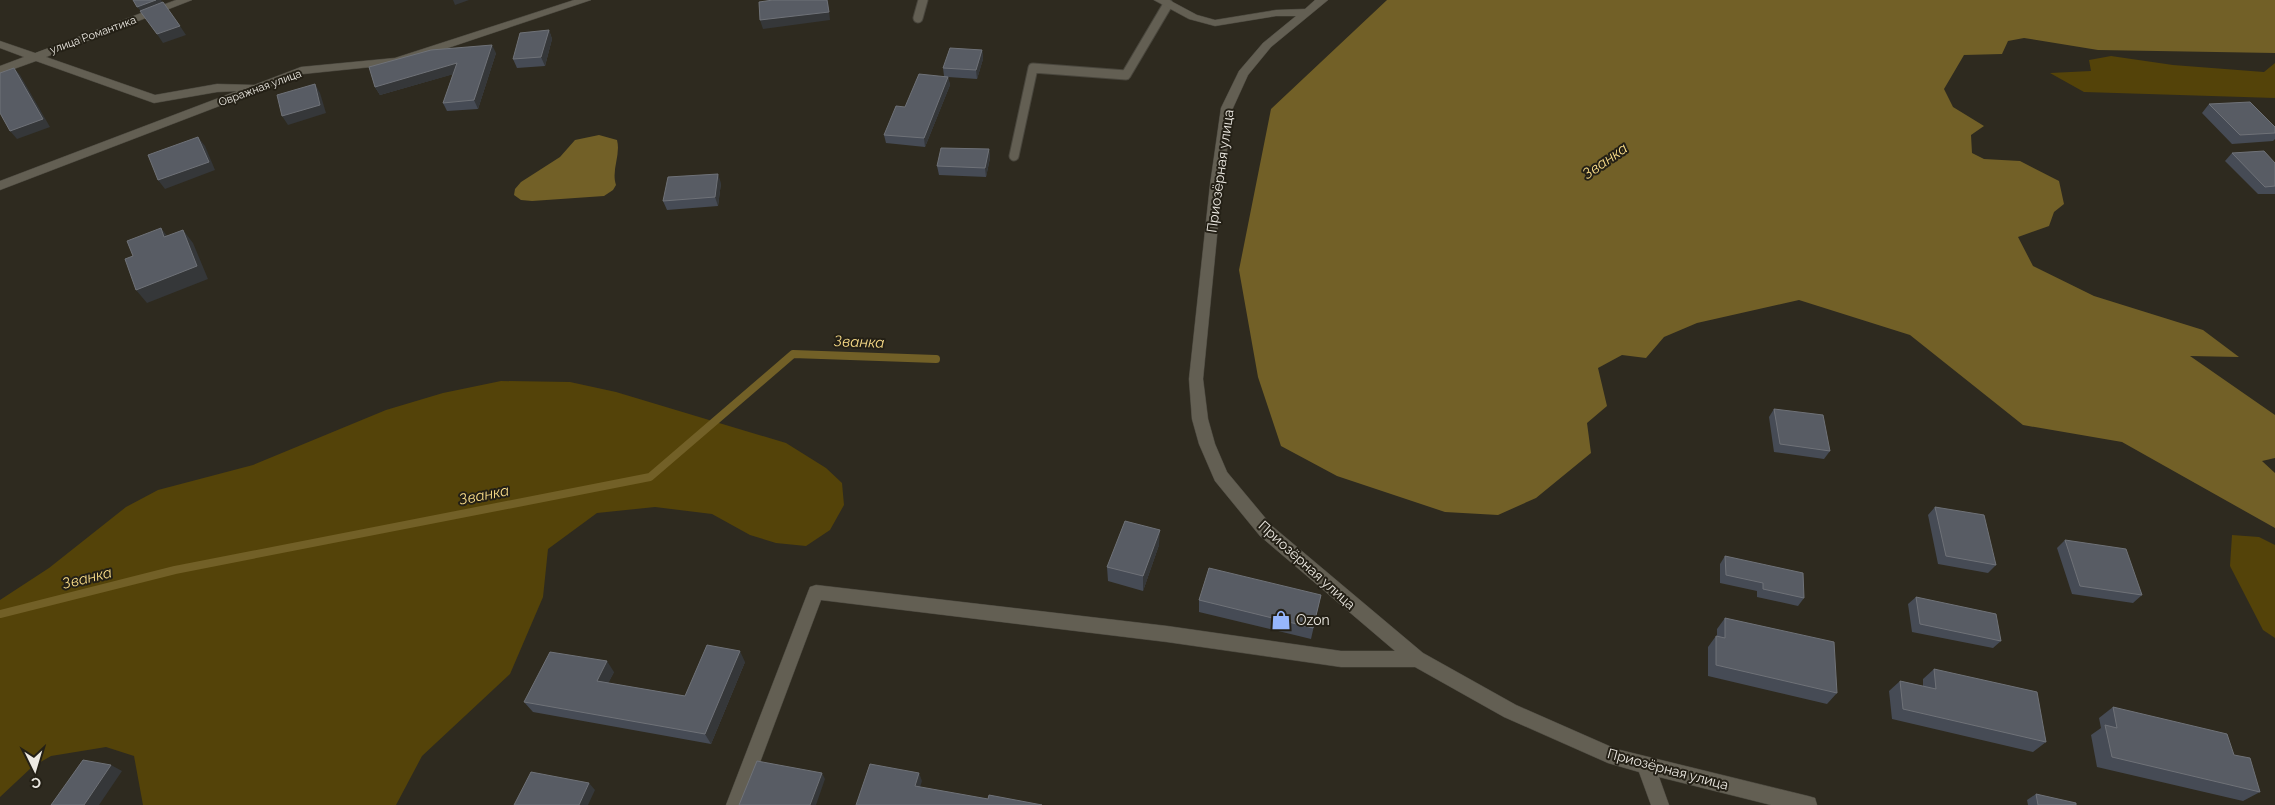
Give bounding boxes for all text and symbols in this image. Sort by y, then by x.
street label: улица Романтика [48,13,138,57]
street label: Овражная улица [217,67,303,109]
street label: Приозёрная улица [1203,108,1237,234]
water label: Званка [1579,139,1631,183]
water label: Званка [833,332,885,352]
water label: Званка [457,481,511,509]
street label: Приозёрная улица [1255,517,1359,613]
water label: Званка [60,563,114,593]
shop icon: Ozon [1270,609,1292,631]
place label: Ozon [1296,612,1330,628]
north arrow [10,745,60,795]
street label: Приозёрная улица [1606,745,1730,793]
text: С [30,775,42,791]

